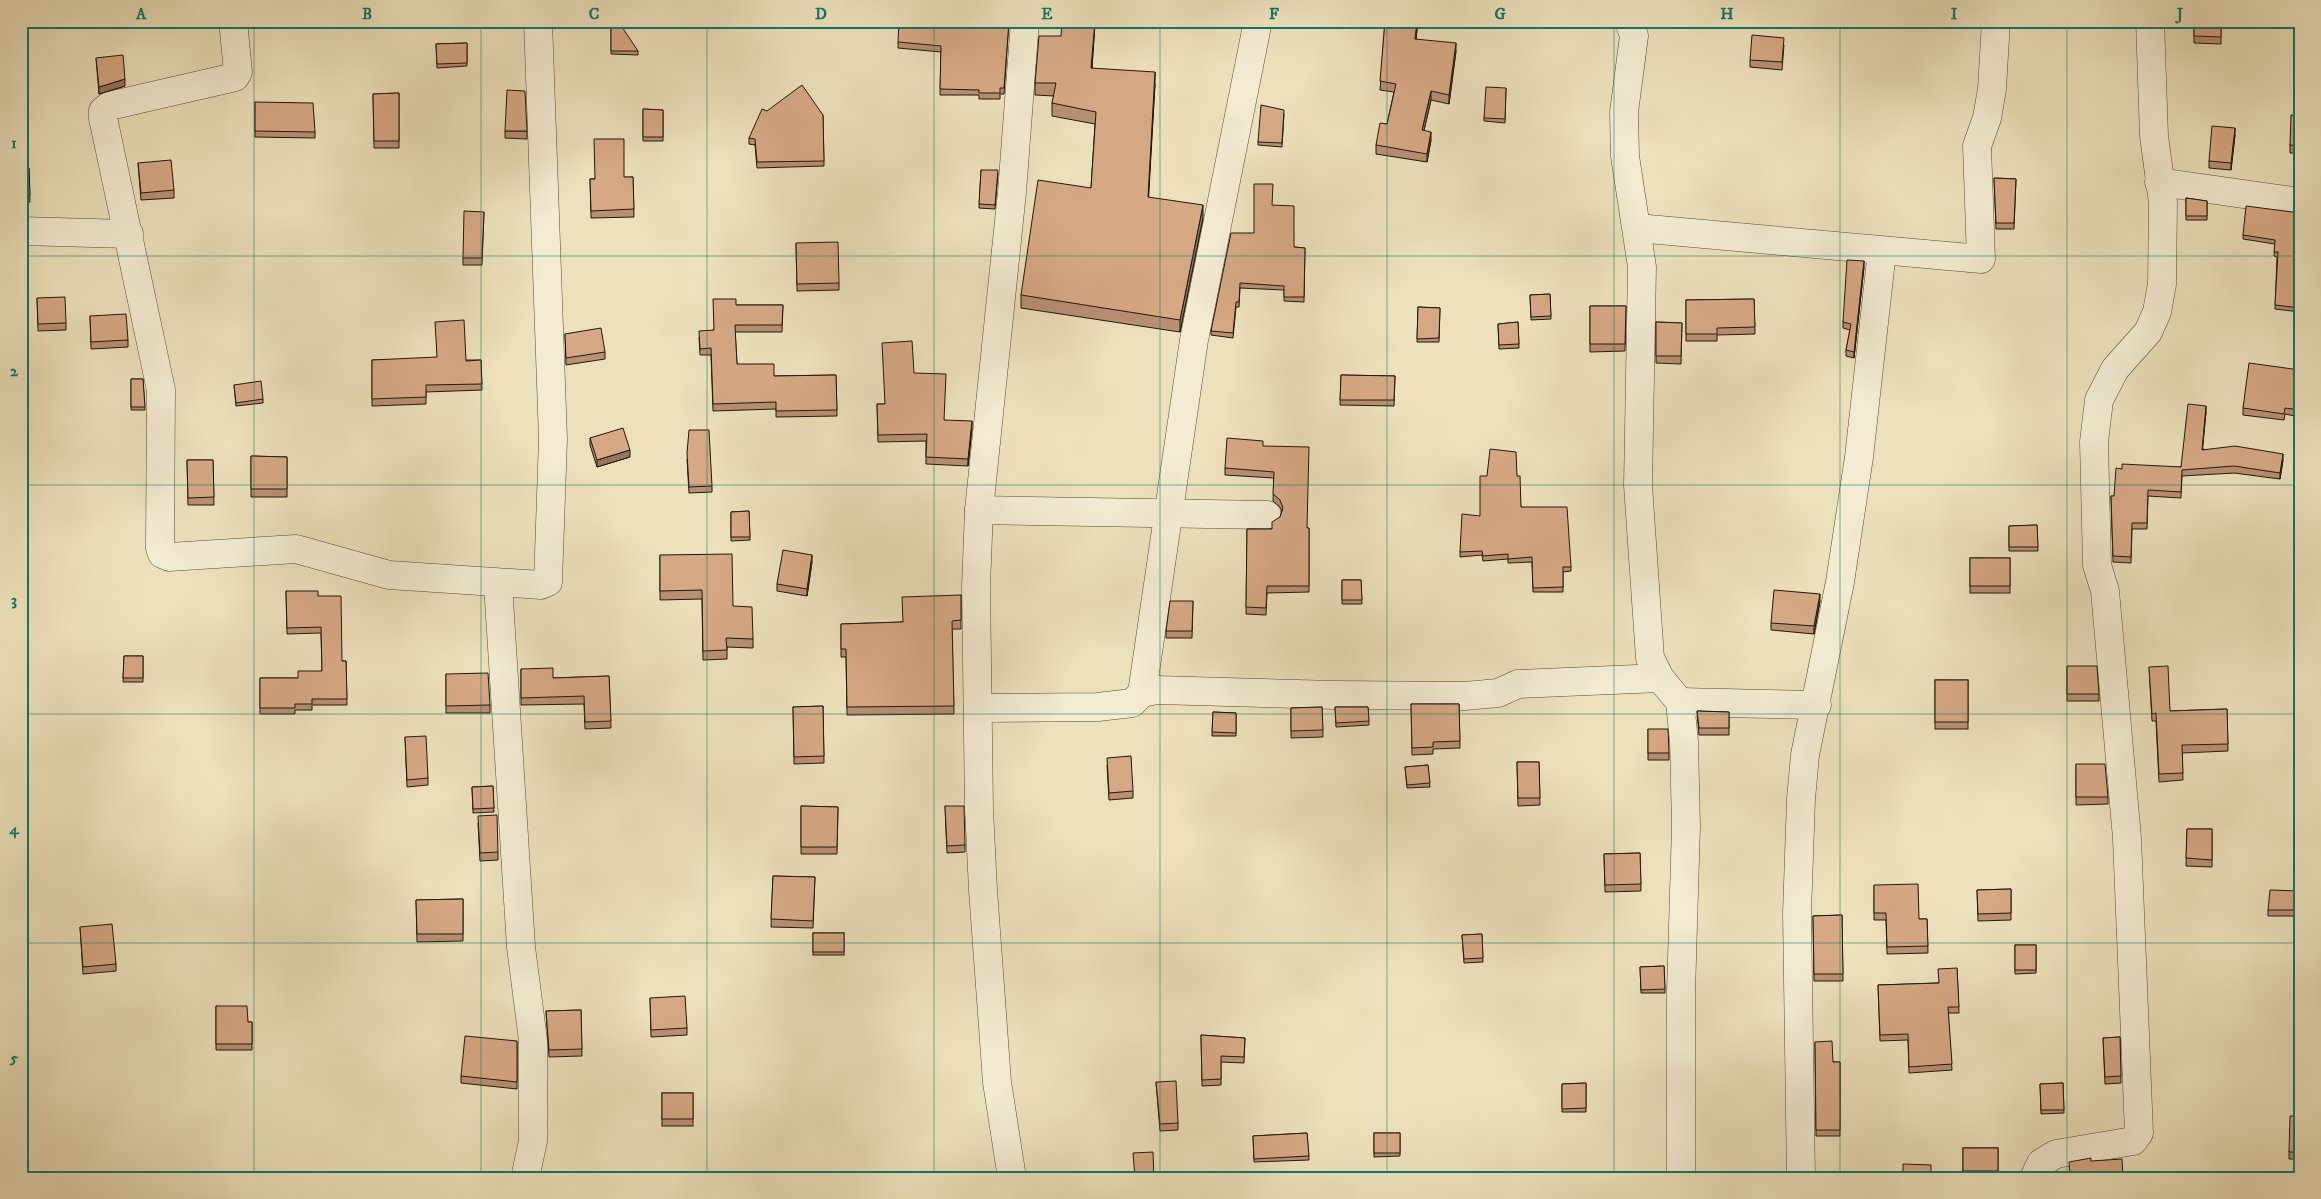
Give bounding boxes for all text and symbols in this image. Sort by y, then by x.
text: A [135,4,147,24]
text: B [362,4,372,24]
text: C [589,4,599,24]
text: D [815,4,827,24]
text: E [1041,4,1053,24]
text: F [1269,4,1279,24]
text: G [1494,4,1506,24]
text: H [1720,4,1734,24]
text: I [1951,4,1958,24]
text: J [2175,4,2184,24]
text: 1 [11,133,17,153]
text: 2 [10,361,19,381]
text: 3 [11,590,17,610]
text: 4 [8,819,19,839]
text: 5 [9,1048,18,1068]

